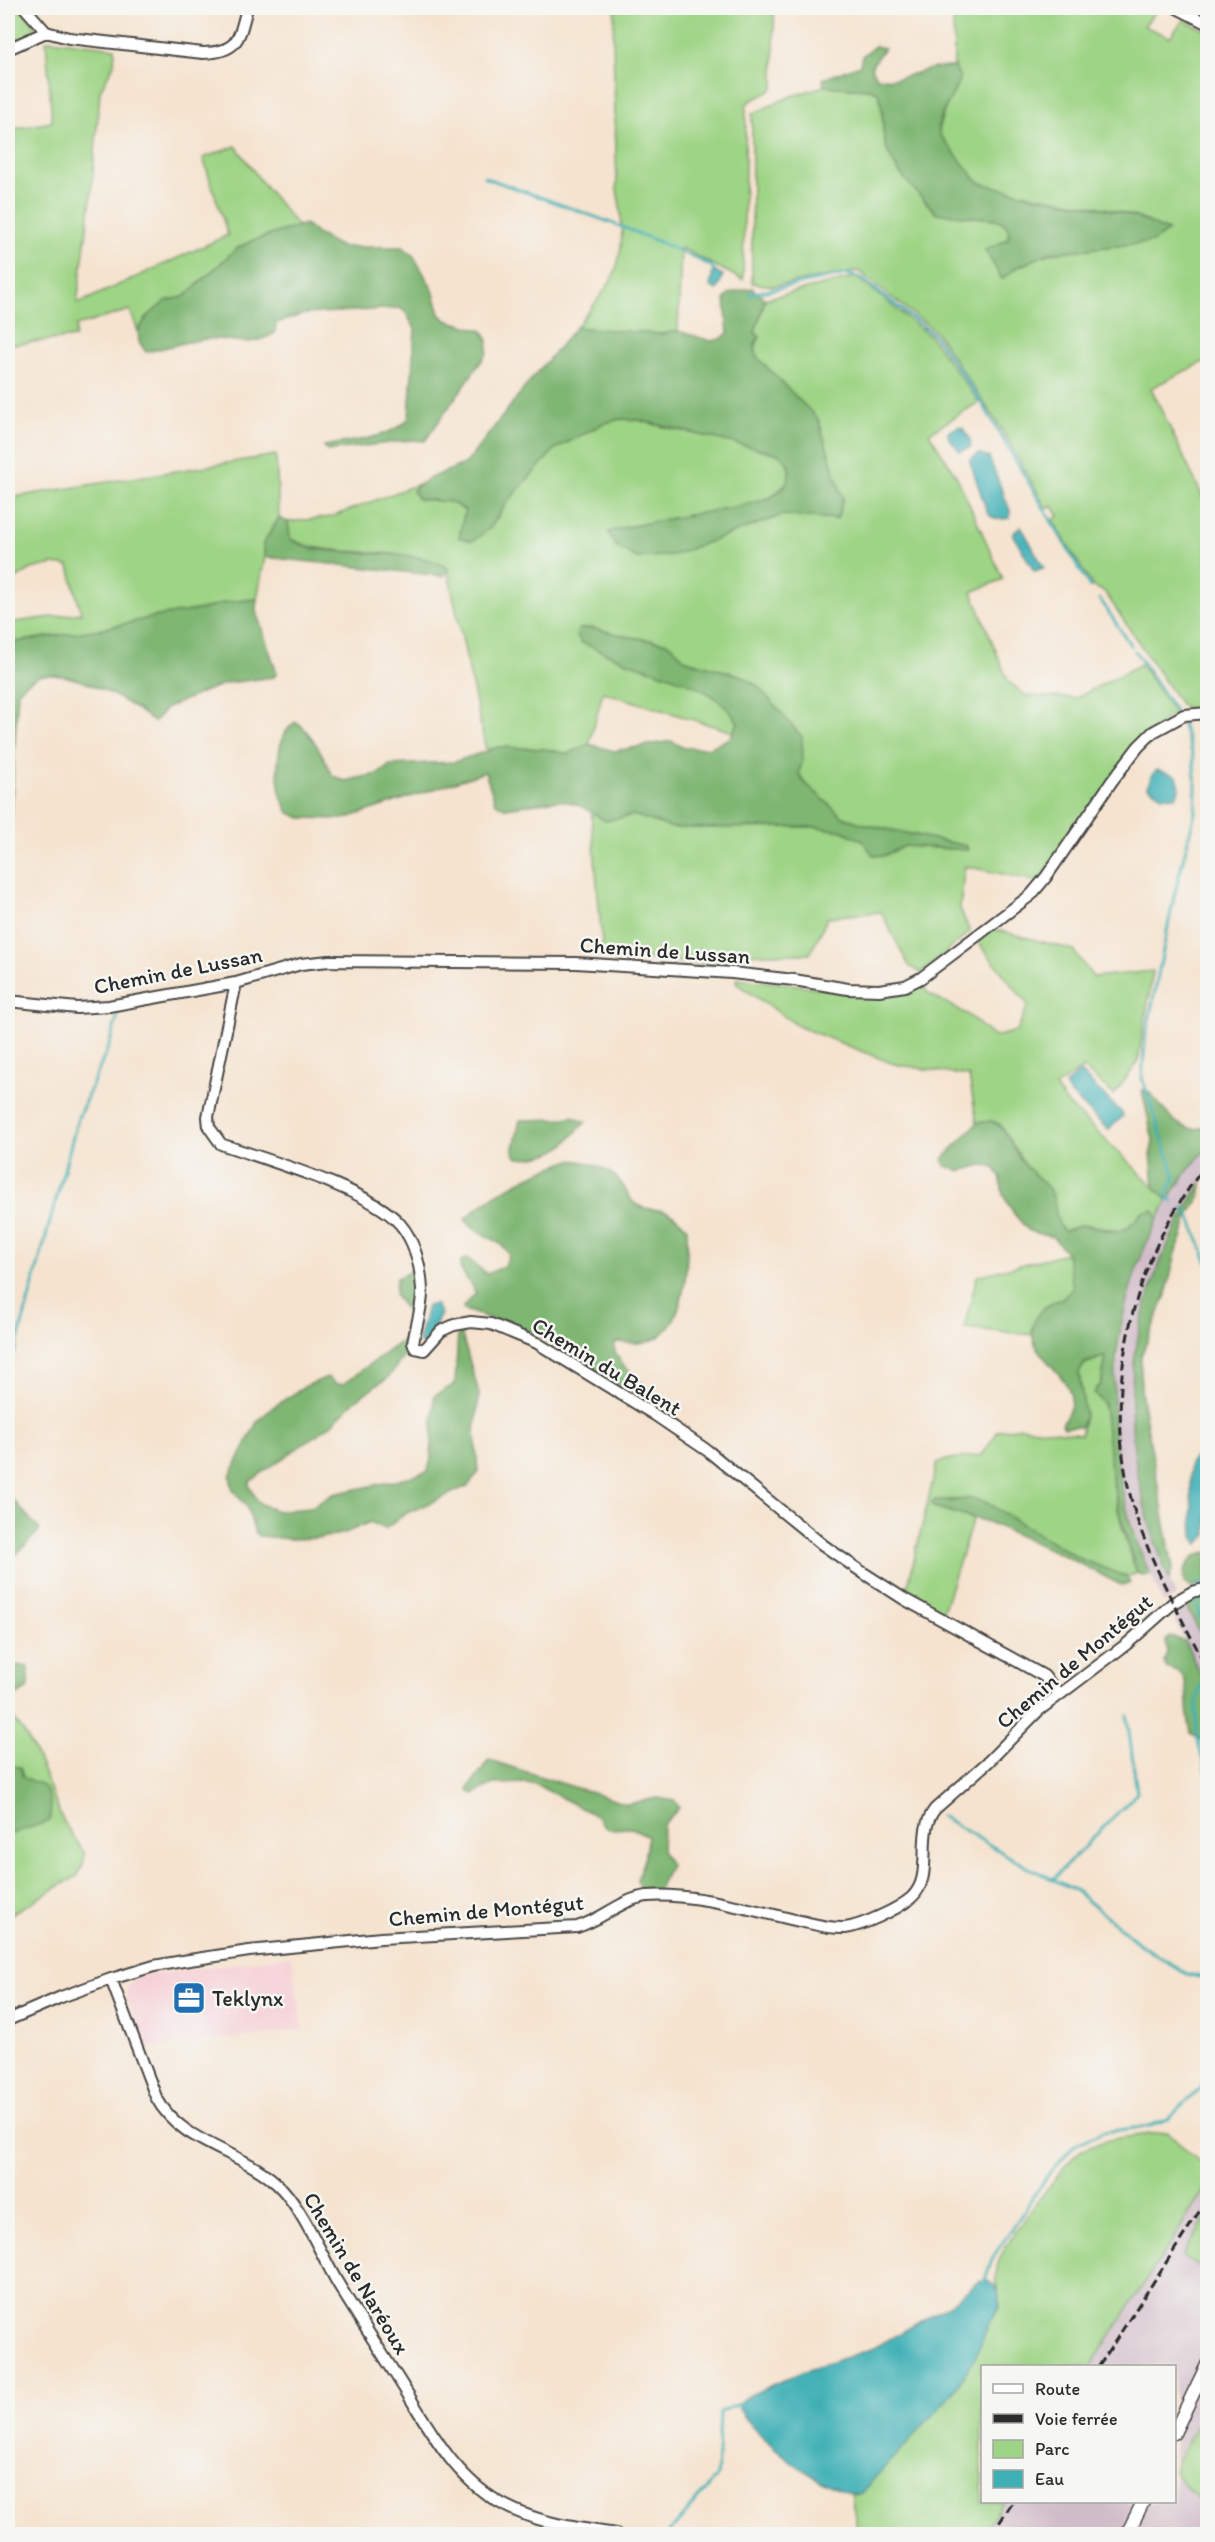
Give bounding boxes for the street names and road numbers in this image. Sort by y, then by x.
street label: Chemin de Lussan [579,931,752,970]
street label: Chemin de Lussan [92,941,265,1000]
street label: Chemin du Balent [527,1311,686,1422]
street label: Chemin de Montégut [991,1588,1158,1735]
street label: Chemin de Montégut [387,1889,585,1932]
street label: Chemin de Naréoux [298,2187,416,2359]

